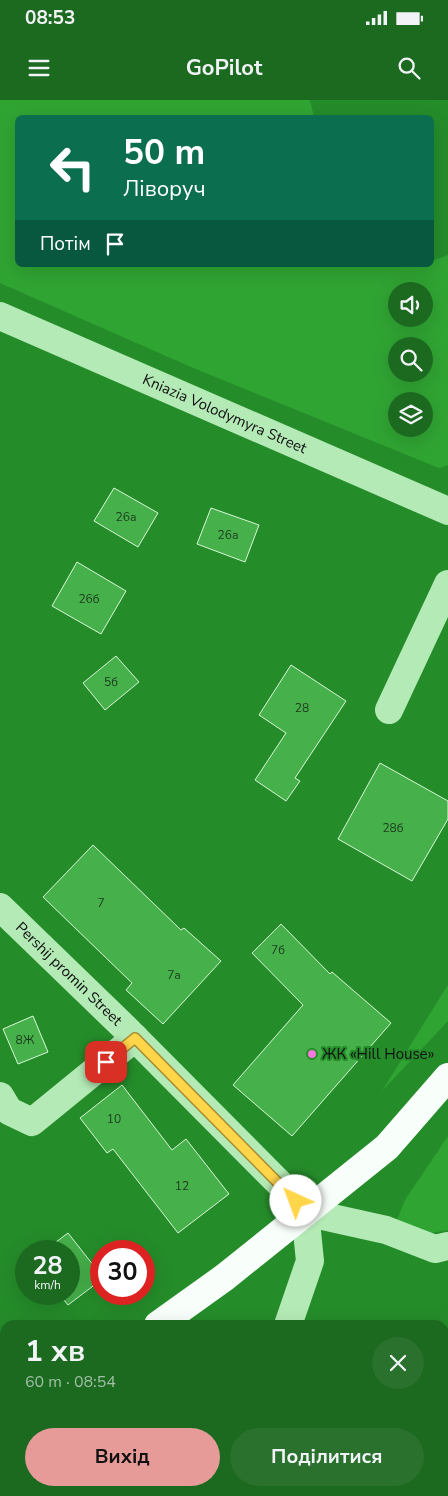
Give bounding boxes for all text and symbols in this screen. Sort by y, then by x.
text: 08:53 [25,5,75,31]
text: GoPilot [186,53,262,83]
icon: menu [25,54,53,82]
icon: search [395,54,423,82]
text: 50 m [123,129,205,176]
icon: left [40,135,105,200]
text: Ліворуч [123,174,206,204]
icon: arrive [101,230,129,258]
text: Потім [40,231,91,257]
map controls [388,282,433,437]
button: sound [388,282,433,327]
button: search [388,337,433,382]
street label: Kniazia Volodymyra Street [139,369,311,459]
button: layers [388,392,433,437]
house number: 26а [116,509,136,525]
house number: 26а [218,527,238,543]
house number: 26б [78,591,100,607]
house number: 5б [104,674,118,690]
house number: 28 [295,700,309,716]
house number: 28б [382,820,404,836]
house number: 7 [97,895,105,911]
street label: Pershij promin Street [11,917,127,1031]
house number: 7б [271,942,285,958]
house number: 7а [167,967,181,983]
house number: 8Ж [16,1032,35,1048]
pin [85,1041,127,1083]
place label: ЖК «Hill House» [322,1044,434,1064]
icon: arrive [92,1048,120,1076]
marker: ЖК «Hill House» [306,1048,318,1060]
house number: 10 [107,1111,121,1127]
position arrow [269,1174,321,1226]
house number: 12 [175,1178,189,1194]
speed limit sign: 30 [90,1240,155,1305]
text: 28 [32,1249,63,1283]
text: km/h [34,1277,61,1293]
text: 1 хв [25,1331,85,1372]
button: close [372,1337,424,1389]
text: 60 m · 08:54 [25,1371,116,1393]
button: Вихід [25,1428,220,1486]
button: Поділитися [230,1428,424,1486]

